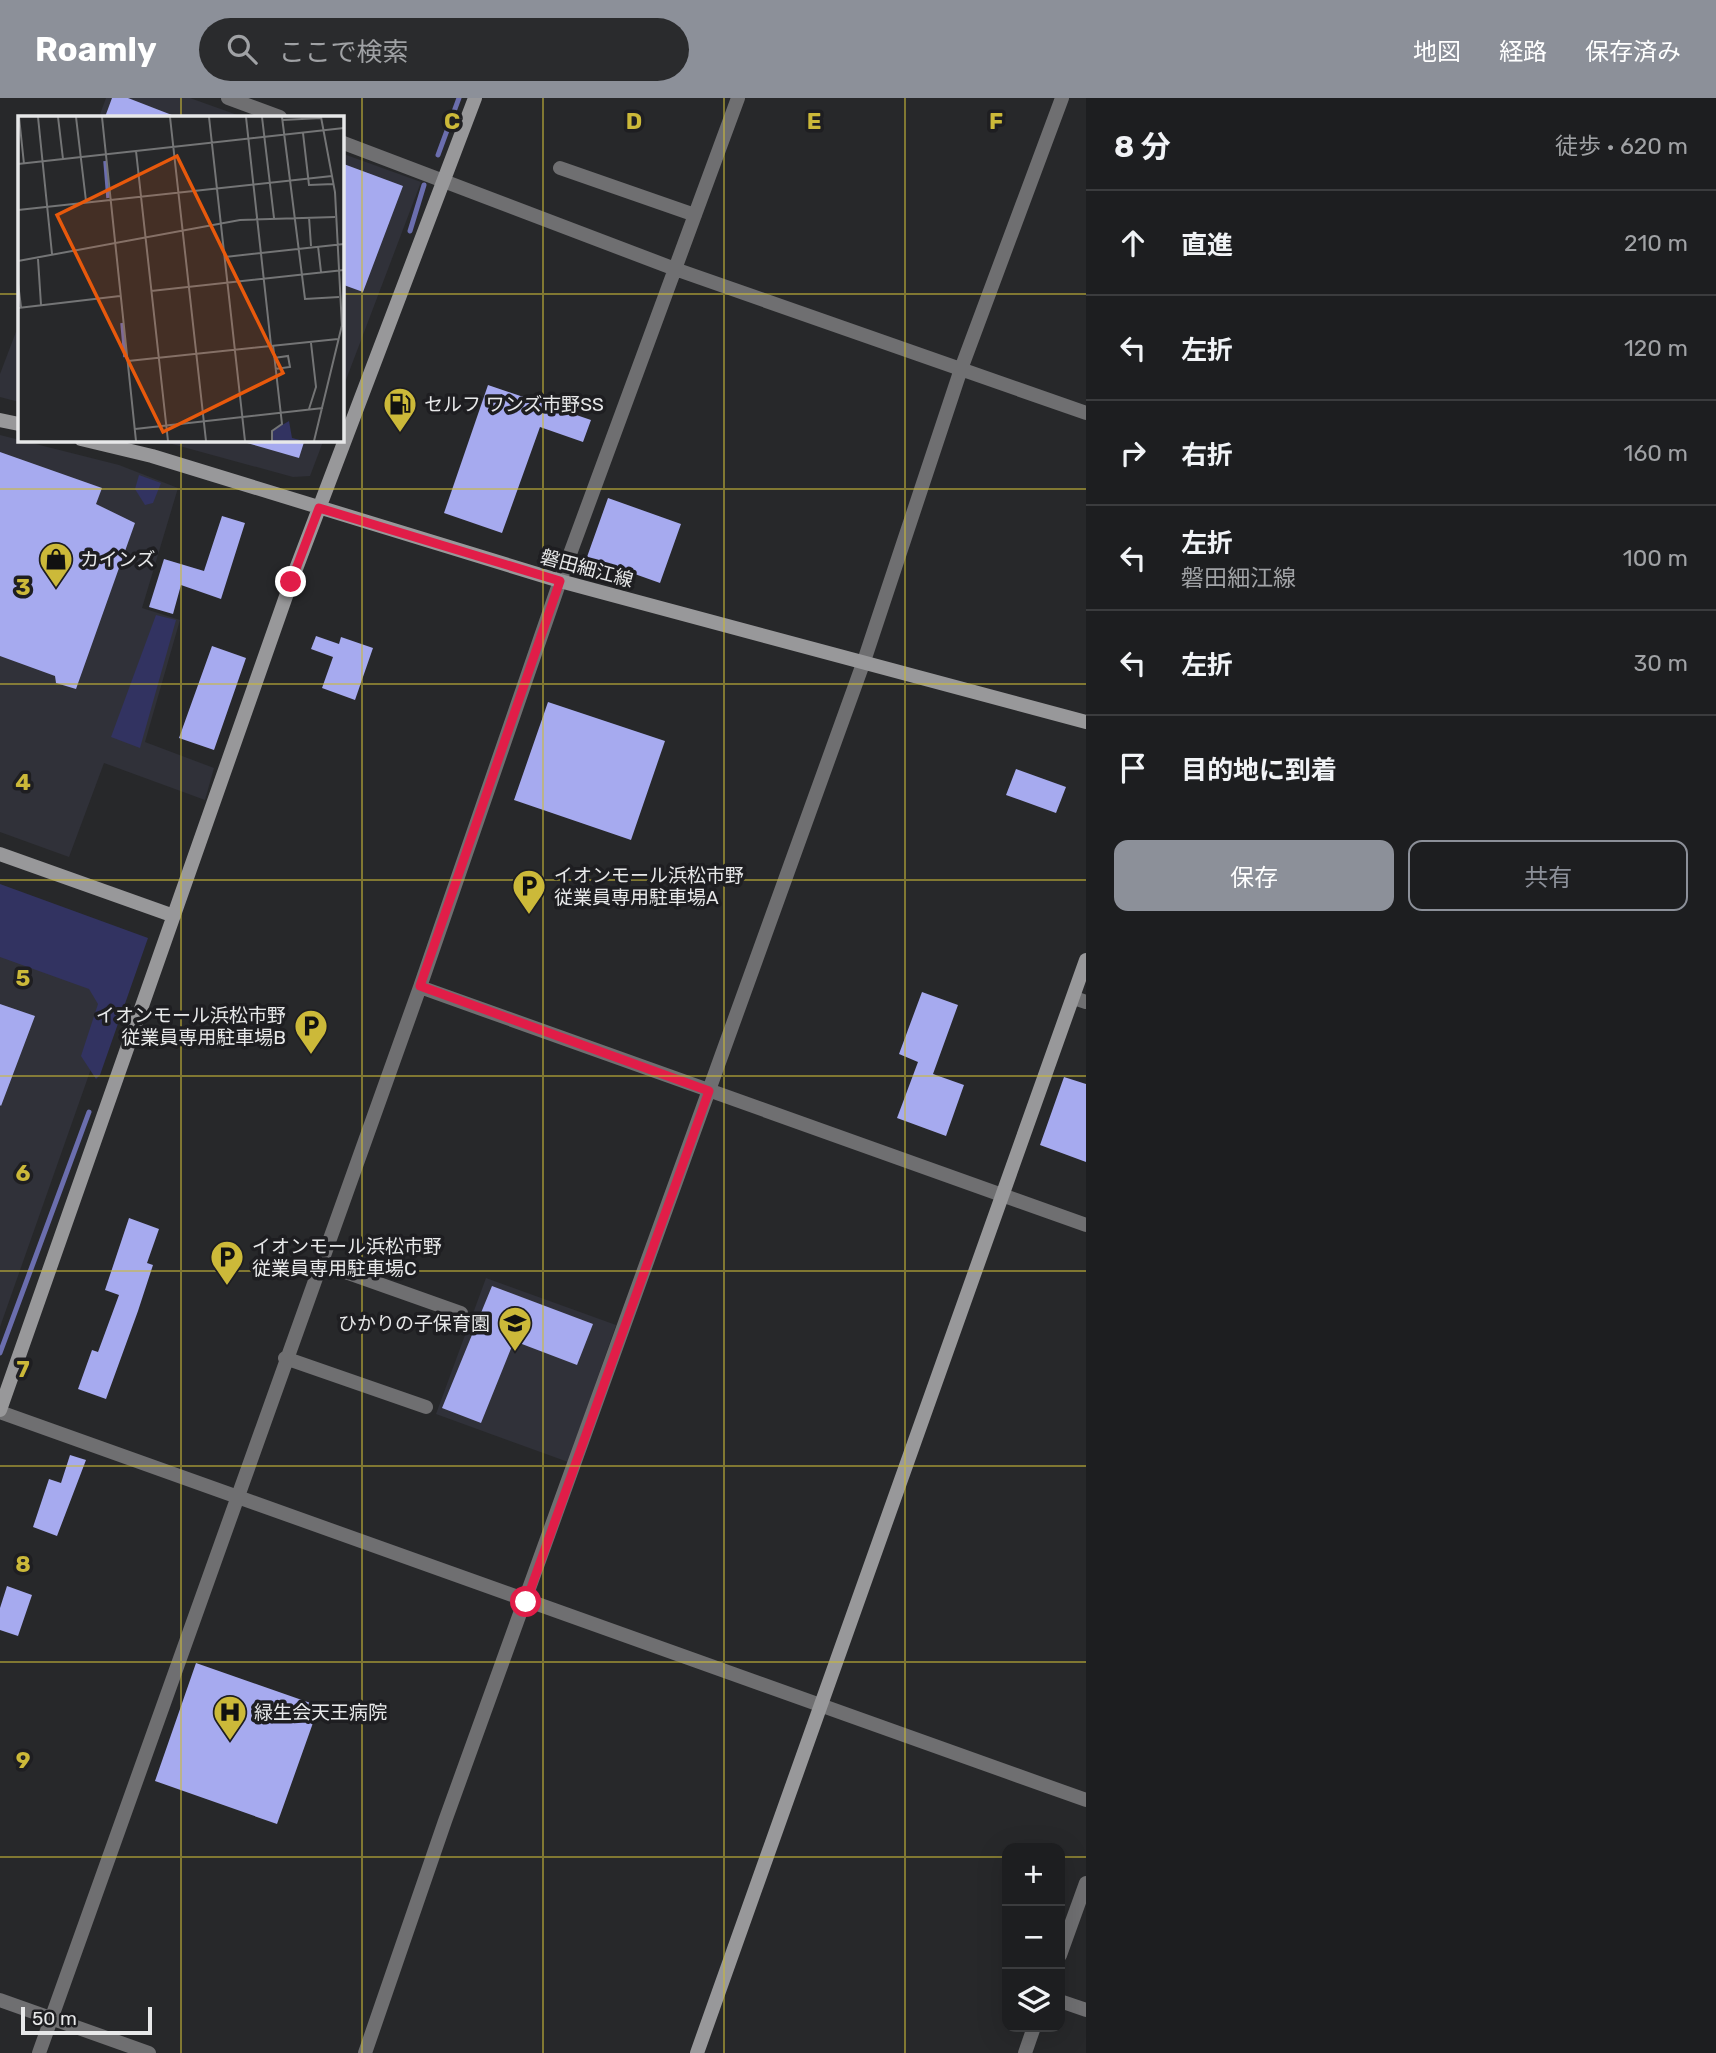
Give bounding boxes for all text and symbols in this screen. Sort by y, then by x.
search box [199,18,689,81]
text: Roamly [35,30,157,69]
icon: search [223,30,261,68]
text: ここで検索 [279,37,409,68]
text: 地図 [1413,38,1461,66]
text: 経路 [1499,38,1547,66]
text: 保存済み [1585,38,1681,66]
text: C [444,107,460,135]
text: D [626,107,642,135]
text: E [807,107,821,135]
text: F [989,107,1003,135]
inset map [18,116,343,441]
text: 8 分 [1114,129,1171,165]
text: 徒歩 · 620 m [1555,132,1688,160]
icon: ahead [1114,224,1152,262]
text: 210 m [1624,229,1688,257]
text: 直進 [1181,230,1233,261]
icon: left [1114,329,1152,367]
text: 120 m [1624,334,1688,362]
text: 左折 [1181,335,1233,366]
fuel station icon: セルフ ワンズ市野SS [381,385,419,434]
place label: セルフ ワンズ市野SS [424,393,604,416]
icon: right [1114,434,1152,472]
text: 160 m [1624,439,1688,467]
text: 右折 [1181,440,1233,471]
text: 左折 [1181,528,1233,559]
icon: left [1114,539,1152,577]
shop icon: カインズ [37,540,75,589]
text: 100 m [1623,544,1688,572]
street label: 磐田細江線 [538,545,636,592]
place label: カインズ [80,548,156,571]
text: 磐田細江線 [1181,564,1296,592]
route end [275,566,306,597]
text: 3 [15,573,31,601]
icon: left [1114,644,1152,682]
text: 30 m [1633,649,1688,677]
text: 左折 [1181,650,1233,681]
icon: arrive [1114,749,1152,787]
text: 目的地に到着 [1181,755,1337,786]
text: 4 [15,768,31,796]
button: 保存 [1114,840,1394,911]
button: 共有 [1408,840,1688,911]
place label: イオンモール浜松市野 従業員専用駐車場A [554,864,744,909]
parking icon: イオンモール浜松市野 従業員専用駐車場A [510,867,548,916]
text: 5 [16,964,31,992]
place label: イオンモール浜松市野 従業員専用駐車場B [96,1004,286,1049]
parking icon: イオンモール浜松市野 従業員専用駐車場B [292,1007,330,1056]
text: 6 [16,1159,31,1187]
place label: イオンモール浜松市野 従業員専用駐車場C [252,1235,442,1280]
parking icon: イオンモール浜松市野 従業員専用駐車場C [208,1238,246,1287]
school or university icon: ひかりの子保育園 [496,1304,534,1353]
place label: ひかりの子保育園 [338,1312,490,1335]
text: 7 [16,1355,30,1383]
text: 8 [15,1550,31,1578]
route start [510,1586,541,1617]
hospital icon: 緑生会天王病院 [211,1693,249,1742]
place label: 緑生会天王病院 [254,1701,387,1724]
text: 9 [16,1746,30,1774]
map controls [1002,1843,1065,2032]
button: + [1002,1843,1065,1906]
button: − [1002,1906,1065,1969]
button: layers [1002,1969,1065,2032]
scale bar [21,2004,152,2036]
text: 50 m [32,2007,77,2030]

